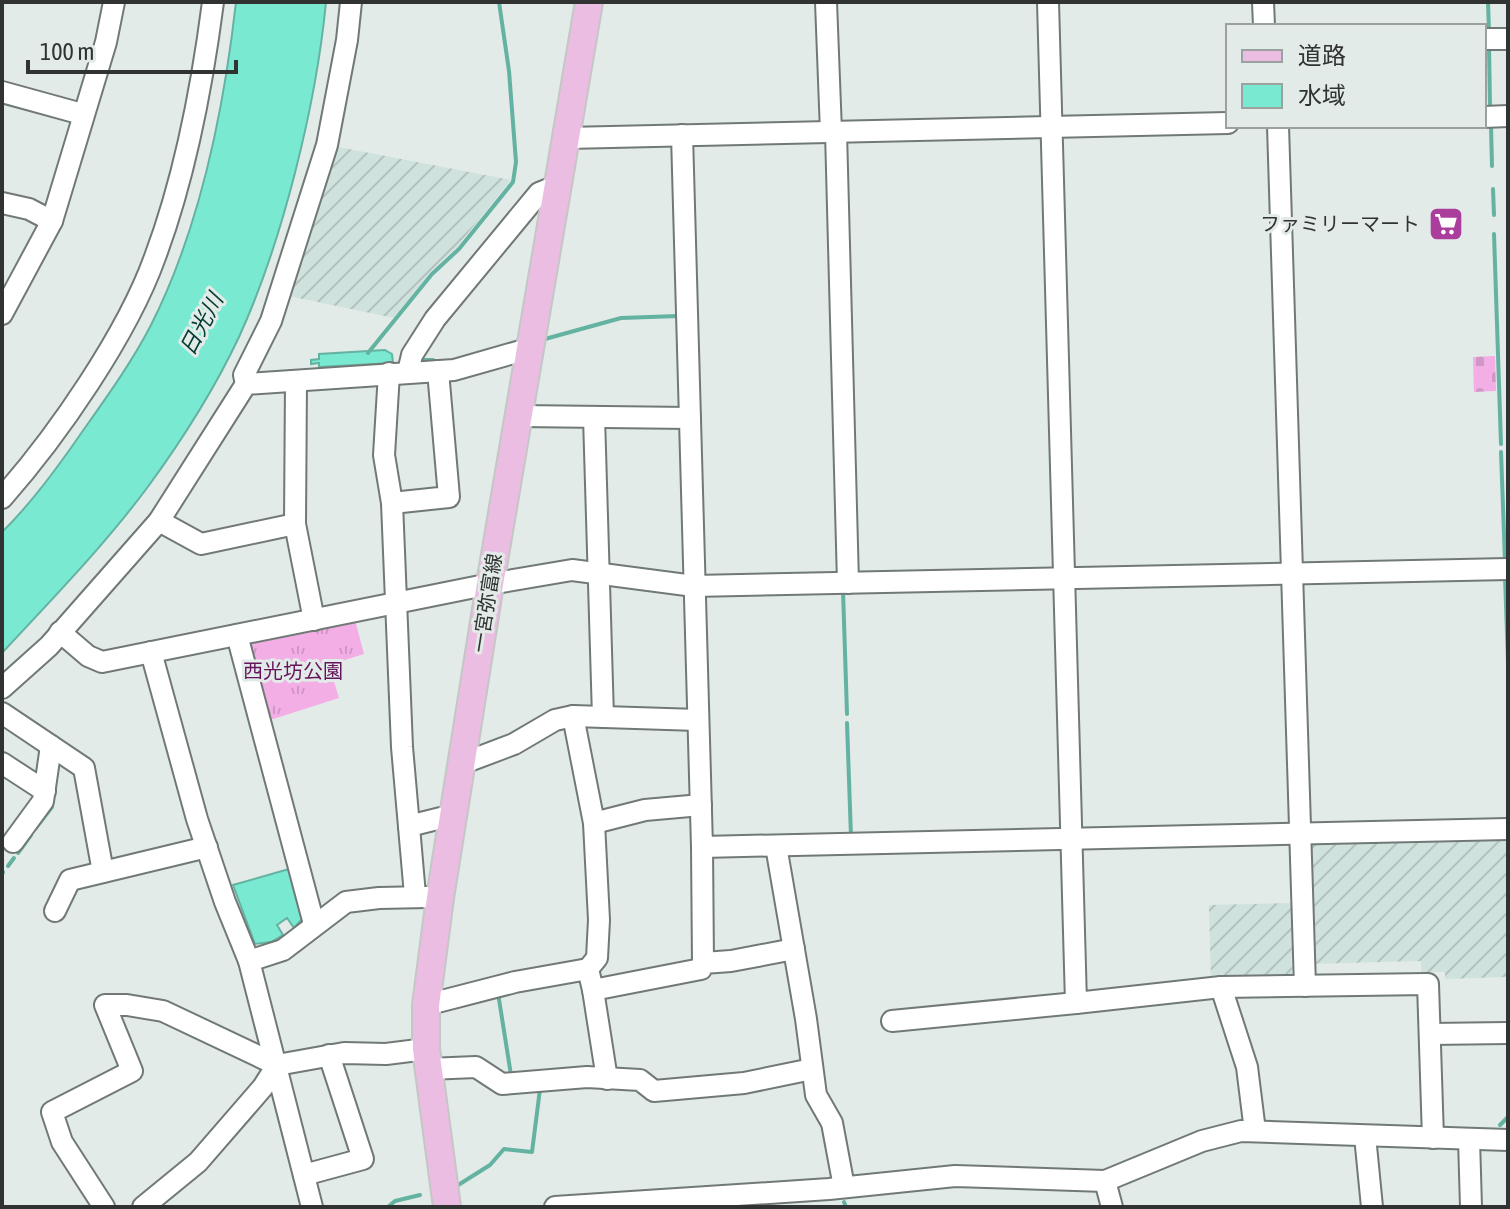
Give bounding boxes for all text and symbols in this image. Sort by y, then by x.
scale bar [28,24,236,74]
legend [1226,24,1486,128]
text: 100 m [40,38,94,65]
text: 道路 [1298,42,1346,69]
text: 水域 [1298,82,1346,109]
supermarket icon: ファミリーマート [1427,205,1465,243]
place label: ファミリーマート [1260,212,1420,235]
water label: 日光川 [174,287,229,359]
street label: 一宮弥富線 [467,552,506,654]
park label: 西光坊公園 [243,659,343,682]

